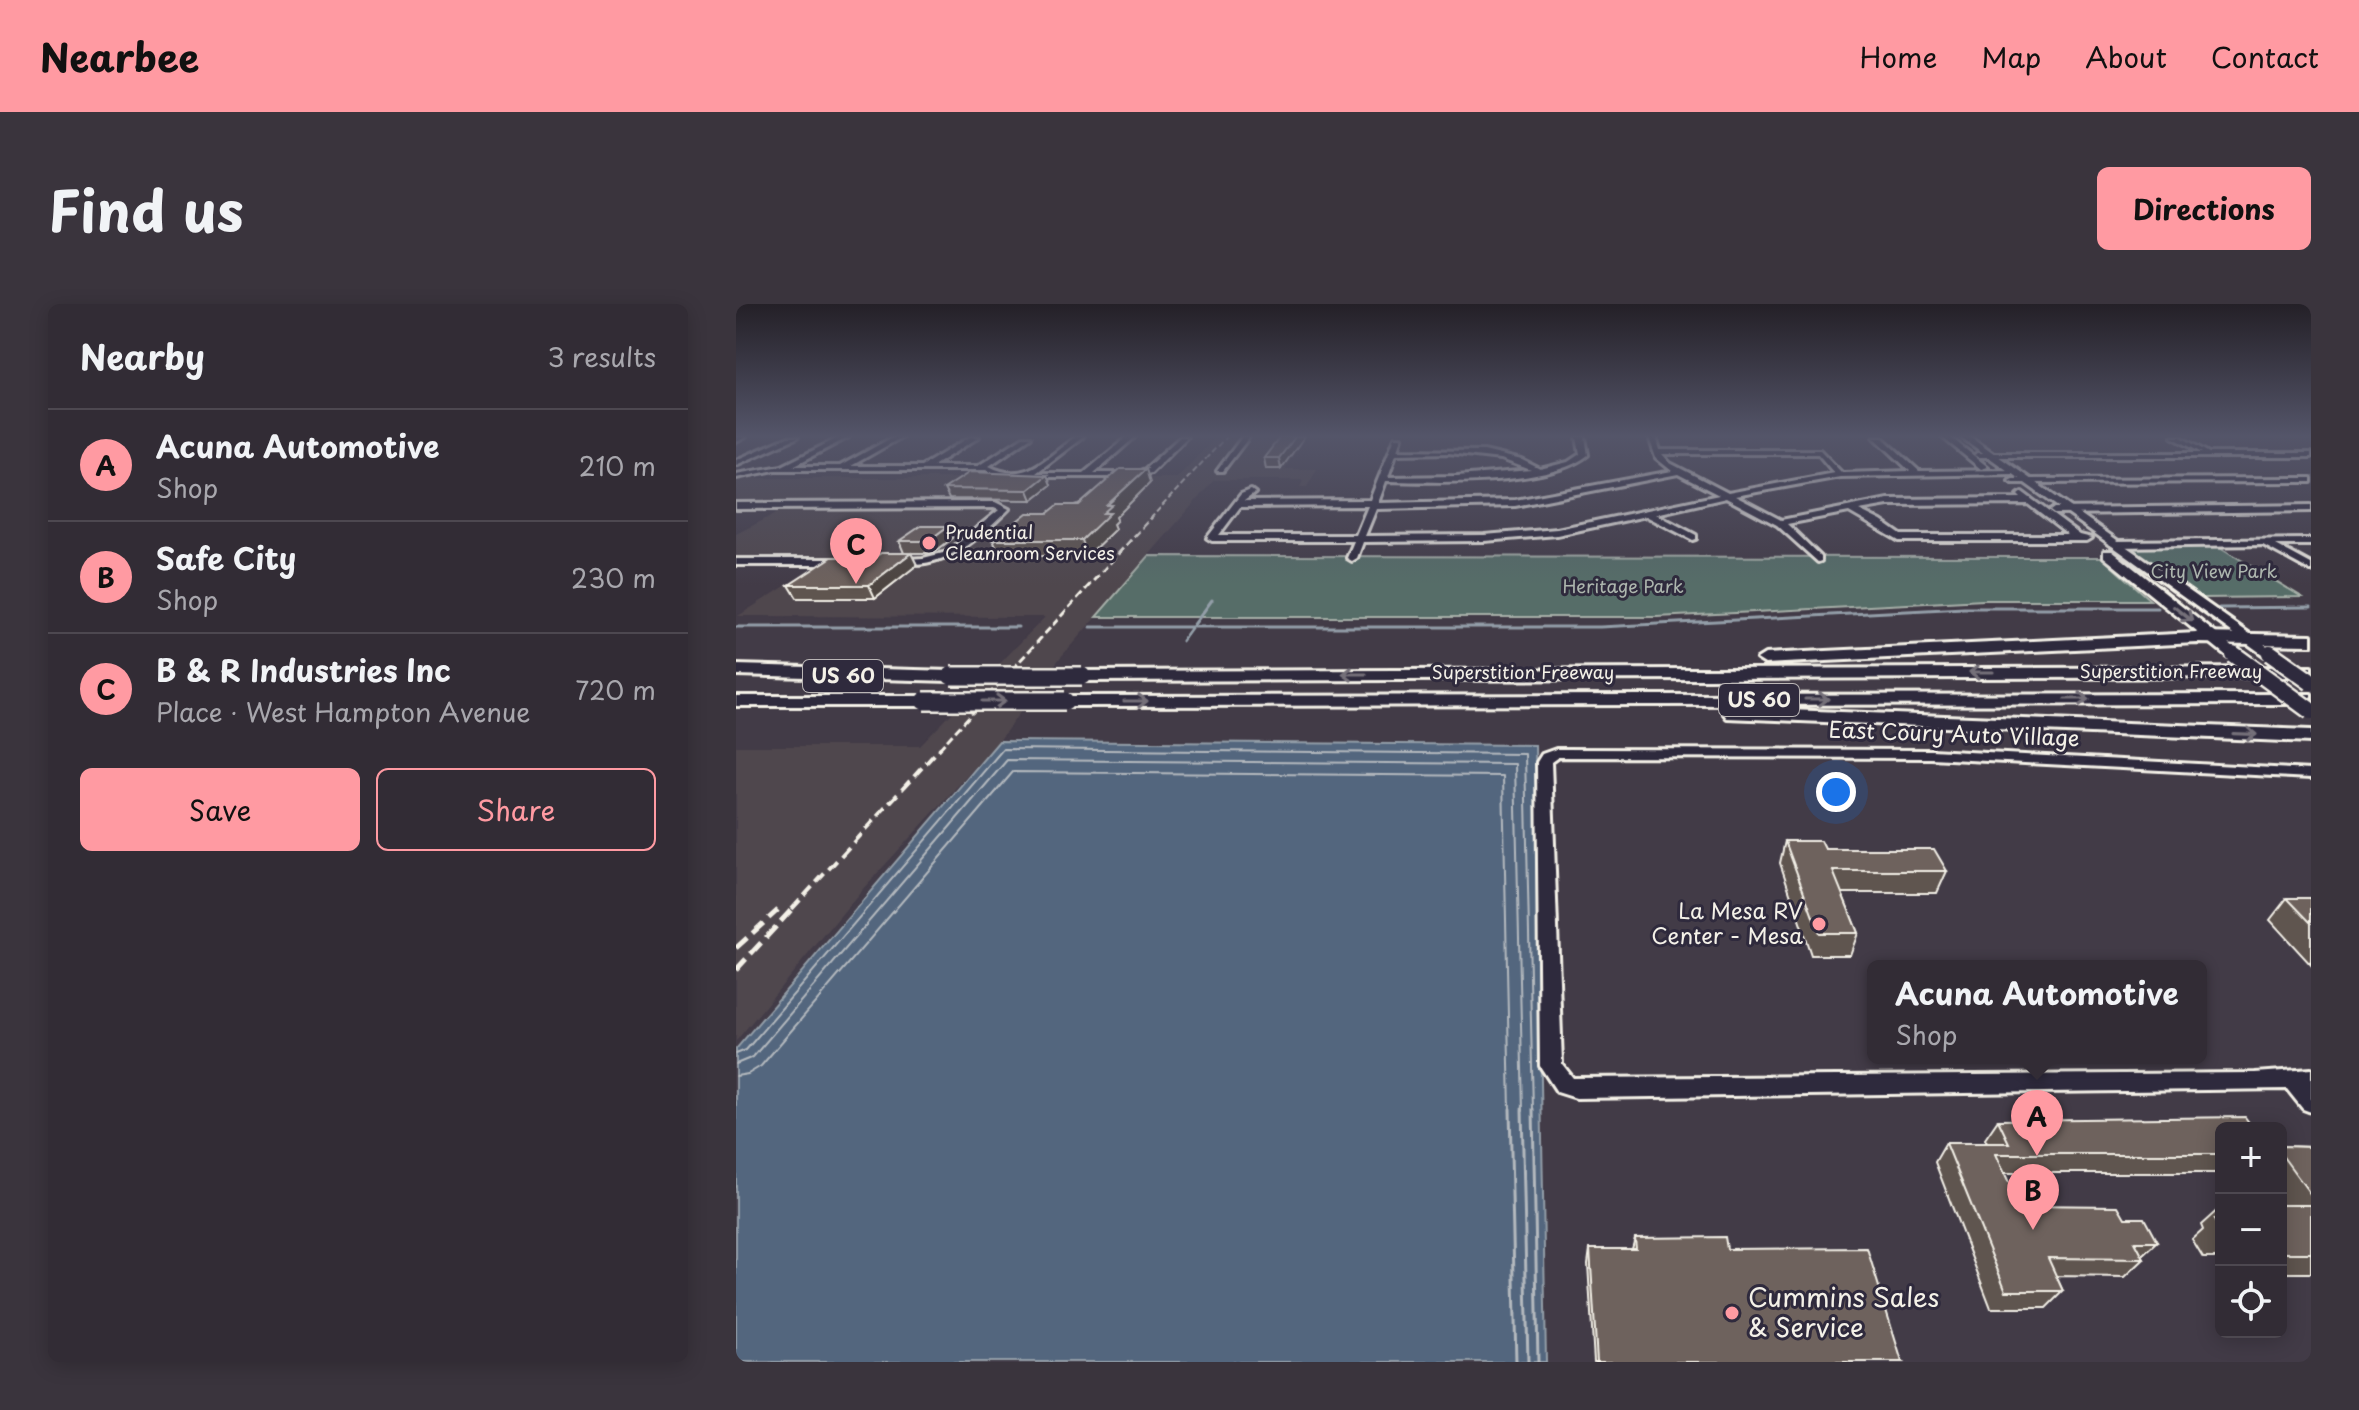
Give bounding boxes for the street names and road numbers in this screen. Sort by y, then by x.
street label: Superstition Freeway [2080,657,2262,684]
street label: Superstition Freeway [1432,658,1614,685]
road number: US 60 [803,660,883,692]
road number: US 60 [1719,684,1799,716]
street label: East Coury Auto Village [1828,712,2080,753]

